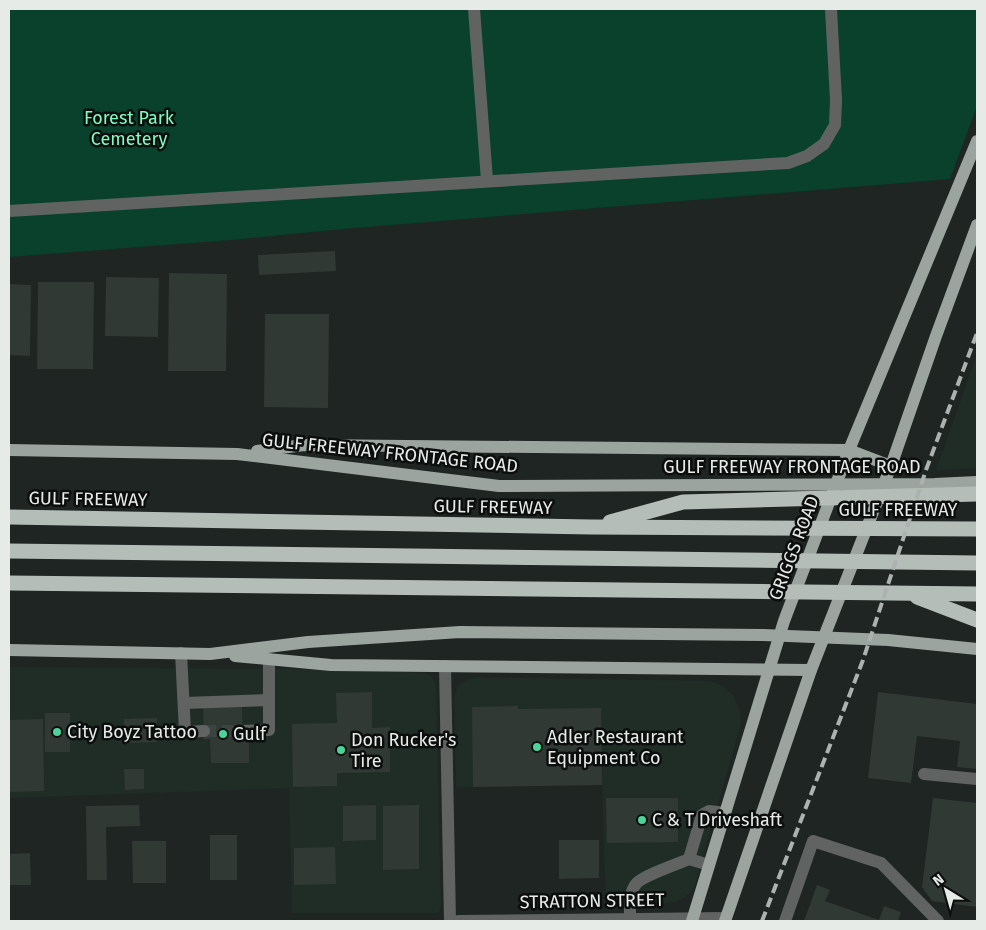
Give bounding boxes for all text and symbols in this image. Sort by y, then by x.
park label: Forest Park Cemetery [84,107,175,150]
street label: GULF FREEWAY FRONTAGE ROAD [261,429,519,477]
street label: GULF FREEWAY FRONTAGE ROAD [663,456,921,478]
street label: GULF FREEWAY [28,487,148,511]
street label: GRIGGS ROAD [764,493,824,603]
street label: GULF FREEWAY [433,495,553,519]
street label: GULF FREEWAY [838,499,958,521]
place label: City Boyz Tattoo [67,721,197,743]
place label: Gulf [233,723,268,745]
marker: City Boyz Tattoo [51,726,63,738]
place label: Adler Restaurant Equipment Co [547,726,684,769]
marker: Gulf [217,728,229,740]
place label: Don Rucker's Tire [351,729,456,772]
marker: Adler Restaurant Equipment Co [531,741,543,753]
marker: Don Rucker's Tire [335,744,347,756]
place label: C & T Driveshaft [652,809,783,831]
marker: C & T Driveshaft [636,814,648,826]
north arrow [921,865,971,915]
text: N [930,870,947,890]
street label: STRATTON STREET [519,889,665,913]

